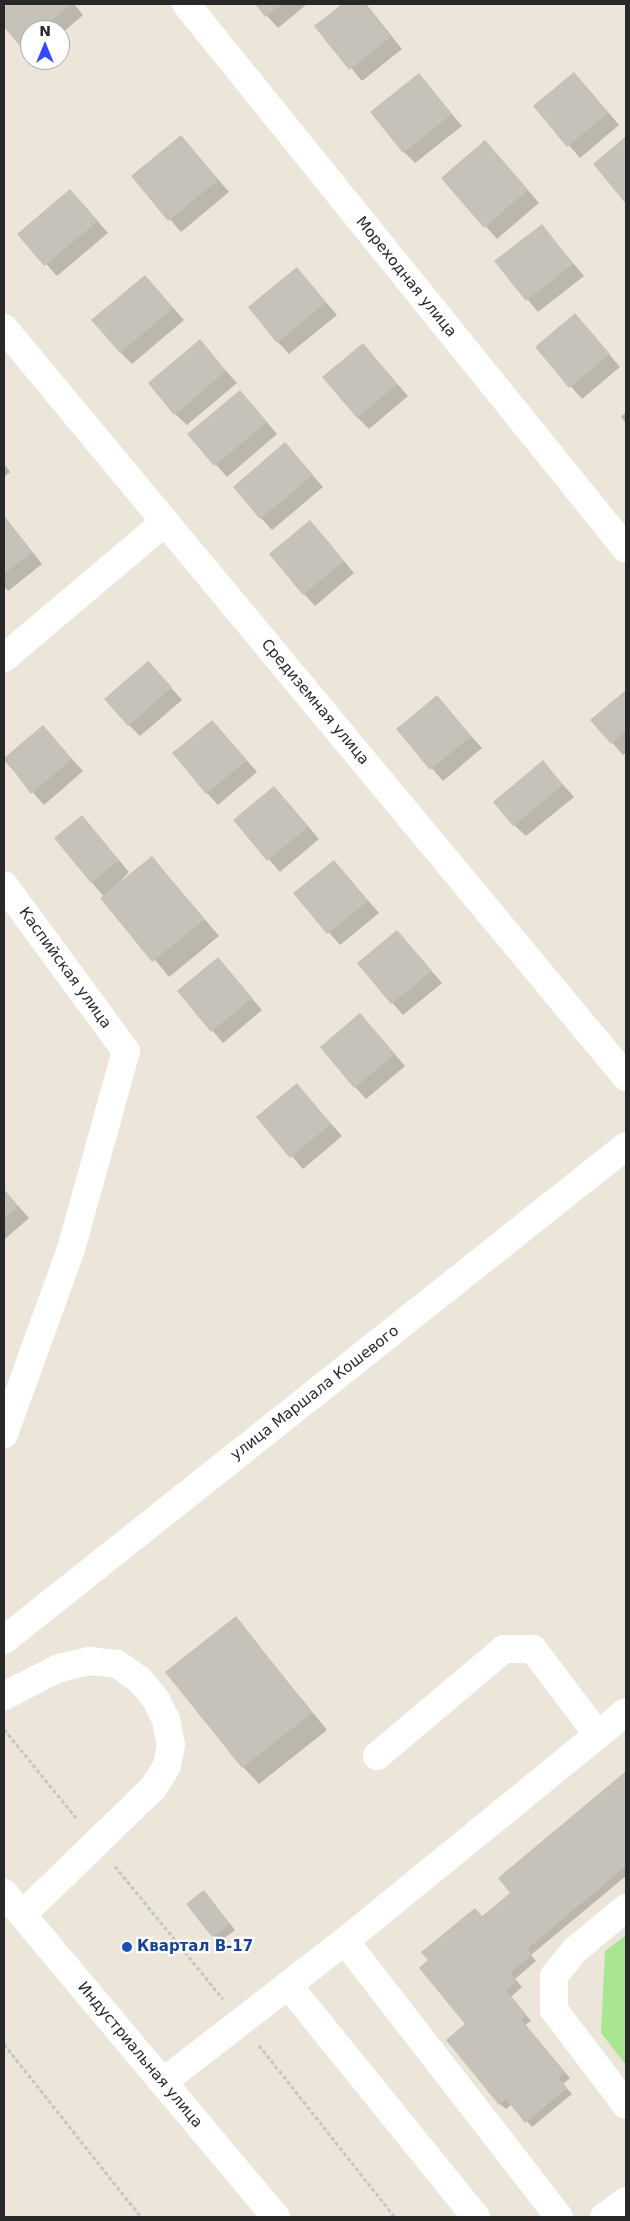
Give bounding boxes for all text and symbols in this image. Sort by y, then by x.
north arrow [20,20,70,70]
text: N [39,23,51,39]
street label: Мореходная улица [352,213,460,341]
street label: Средиземная улица [257,636,373,768]
street label: Каспийская улица [15,904,115,1032]
street label: улица Маршала Кошевого [227,1322,403,1464]
place label: Квартал В-17 [137,1938,253,1956]
marker: Квартал В-17 [121,1941,133,1953]
street label: Индустриальная улица [74,1979,206,2131]

